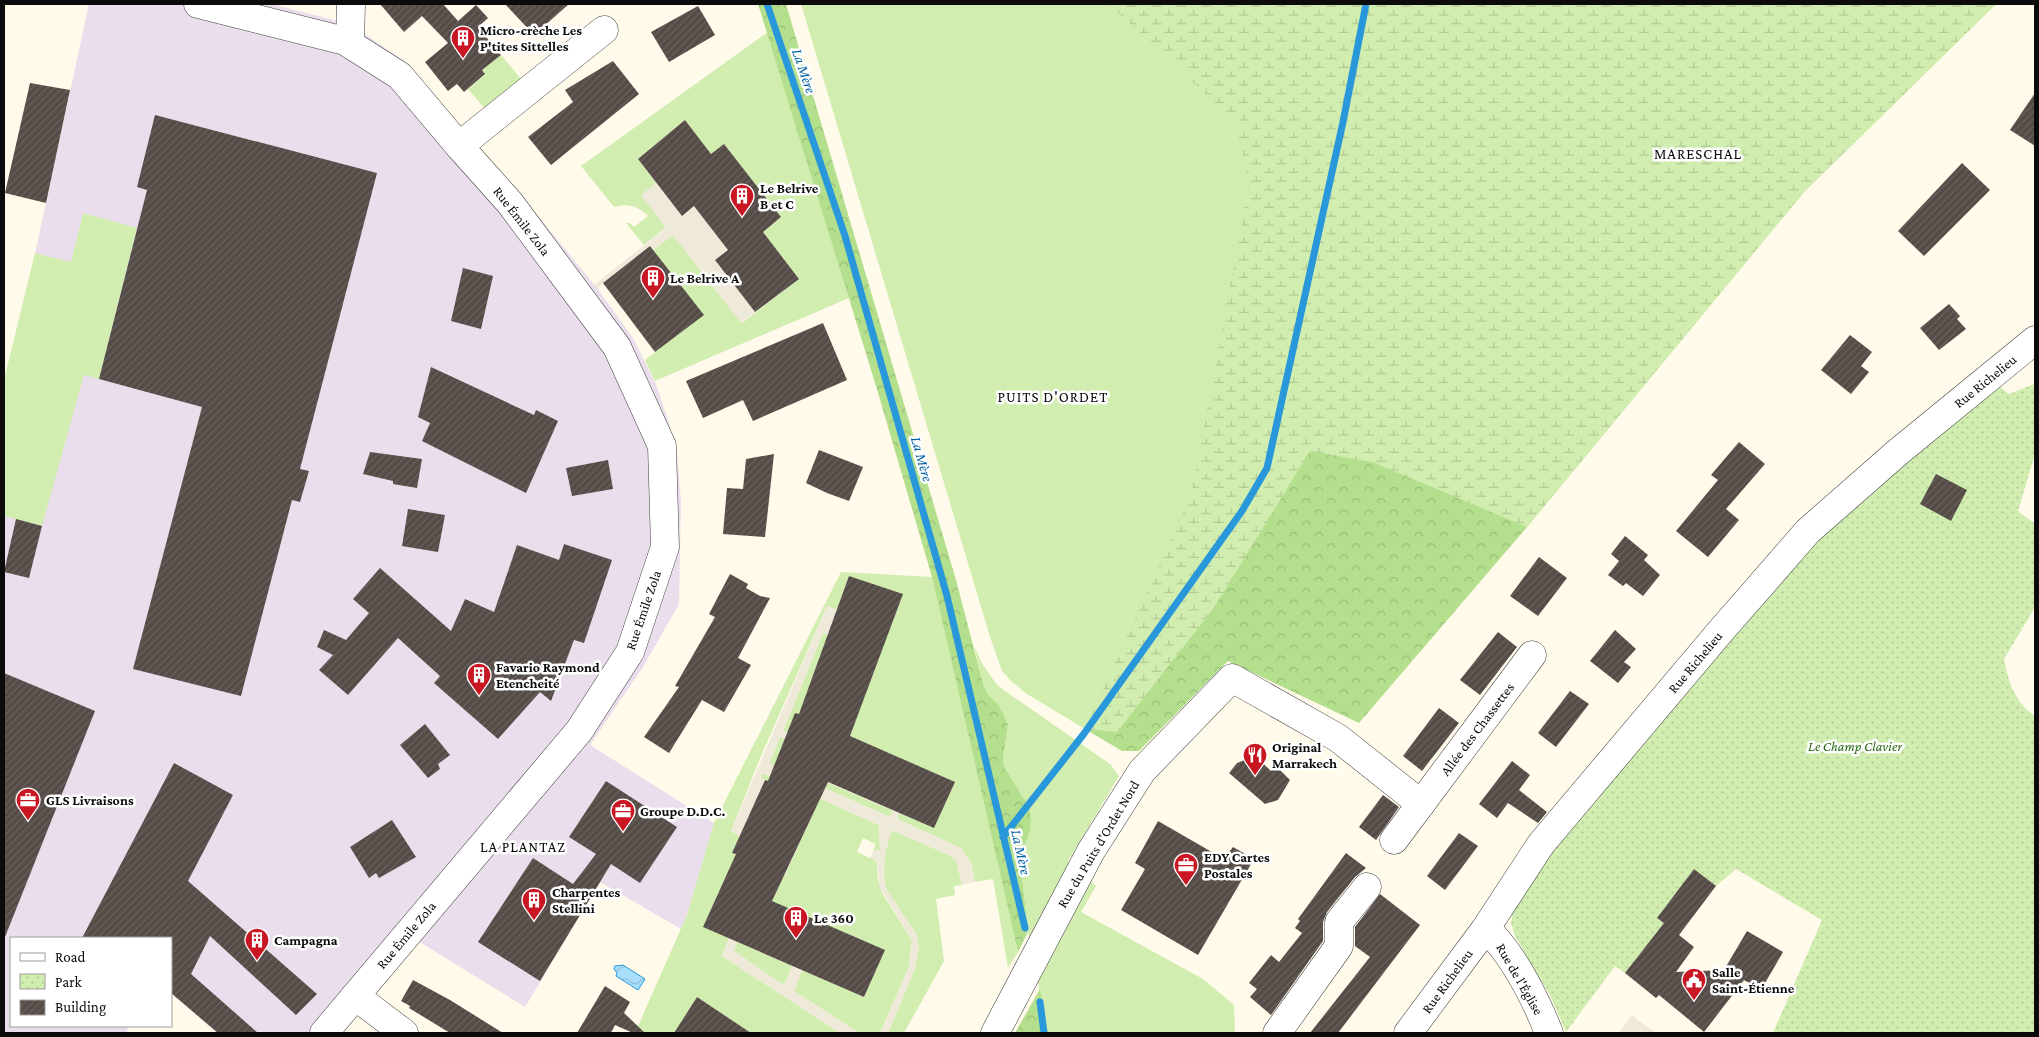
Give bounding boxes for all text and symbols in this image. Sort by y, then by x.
place label: Micro-crèche Les P'tites Sittelles [480,22,582,54]
building icon: Micro-crèche Les P'tites Sittelles [450,25,476,59]
water label: La Mère [789,47,819,96]
district label: MARESCHAL [1654,146,1742,162]
place label: Le Belrive B et C [760,180,819,212]
street label: Rue Émile Zola [490,183,554,259]
building icon: Le Belrive B et C [729,183,755,217]
building icon: Le Belrive A [640,265,666,299]
place label: Le Belrive A [670,270,740,286]
street label: Rue Richelieu [1951,351,2020,411]
district label: PUITS D'ORDET [998,389,1108,405]
water label: La Mère [908,435,936,484]
street label: Rue Émile Zola [622,568,664,652]
street label: Rue Richelieu [1665,627,1726,696]
place label: Favario Raymond Etencheité [496,659,600,691]
building icon: Favario Raymond Etencheité [466,662,492,696]
street label: Allée des Chassettes [1437,679,1517,779]
park label: Le Champ Clavier [1808,738,1903,754]
place label: Original Marrakech [1272,739,1337,771]
restaurant icon: Original Marrakech [1242,742,1268,776]
street label: Rue du Puits d'Ordet Nord [1054,777,1143,910]
office icon: GLS Livraisons [15,787,41,821]
place label: GLS Livraisons [46,792,134,808]
office icon: Groupe D.D.C. [610,798,636,832]
place label: Groupe D.D.C. [640,803,725,819]
water label: La Mère [1008,828,1034,877]
district label: LA PLANTAZ [480,839,566,855]
place label: EDY Cartes Postales [1204,849,1270,881]
office icon: EDY Cartes Postales [1173,852,1199,886]
place label: Charpentes Stellini [552,884,621,916]
building icon: Charpentes Stellini [521,887,547,921]
street label: Rue Émile Zola [373,898,439,972]
building icon: Le 360 [783,905,809,939]
place label: Le 360 [814,910,854,926]
building icon: Campagna [244,927,270,961]
place label: Campagna [274,932,338,948]
legend [10,937,172,1027]
street label: Rue de l'Église [1493,940,1547,1018]
street label: Rue Richelieu [1418,945,1476,1016]
text: Road [55,949,86,965]
place label: Salle Saint-Étienne [1712,964,1795,996]
public building icon: Salle Saint-Étienne [1681,967,1707,1001]
text: Park [55,974,82,990]
text: Building [55,999,106,1016]

